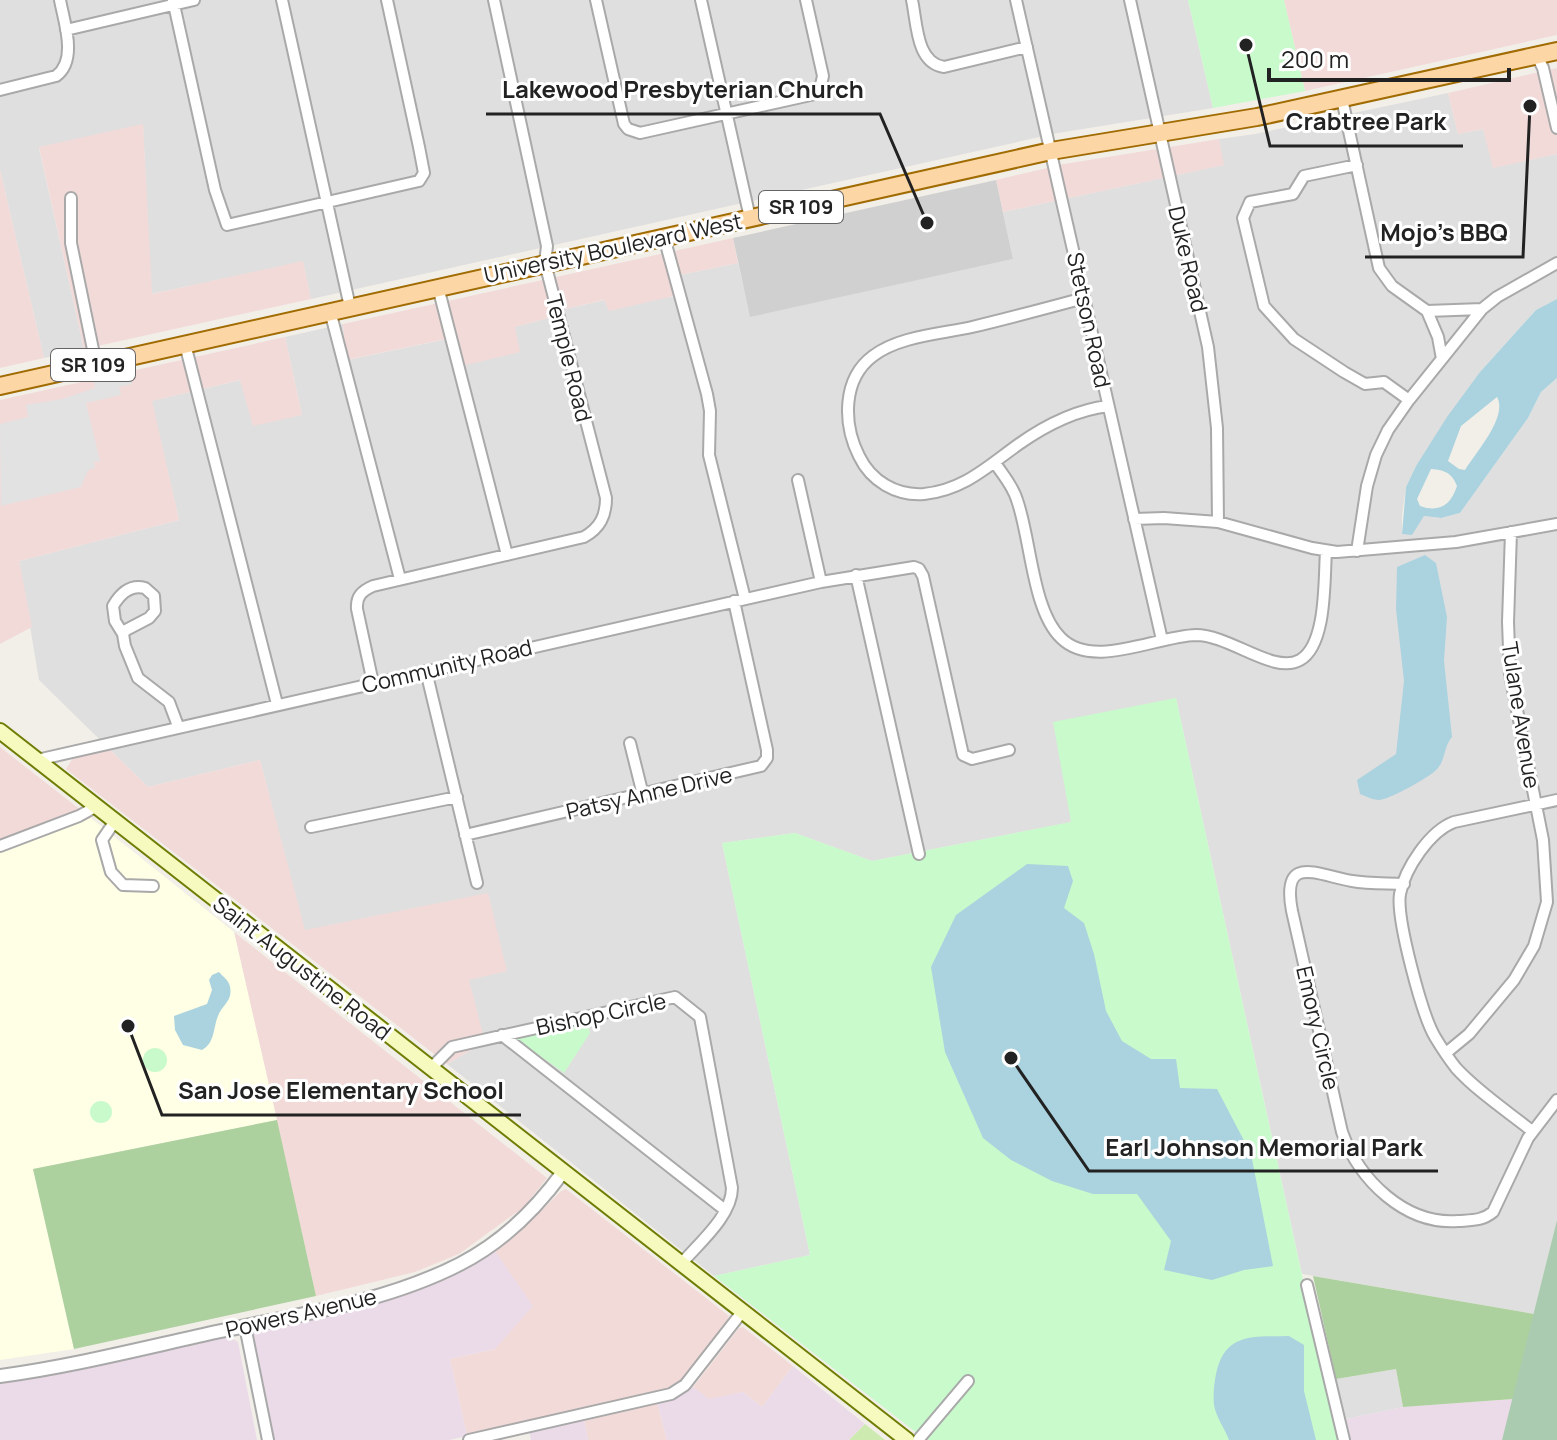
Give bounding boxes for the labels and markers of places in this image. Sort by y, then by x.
callout: Lakewood Presbyterian Church [486,66,880,114]
callout: Crabtree Park [1270,98,1463,146]
callout: Mojo's BBQ [1365,209,1523,257]
callout: San Jose Elementary School [162,1067,521,1115]
callout: Earl Johnson Memorial Park [1089,1123,1438,1171]

